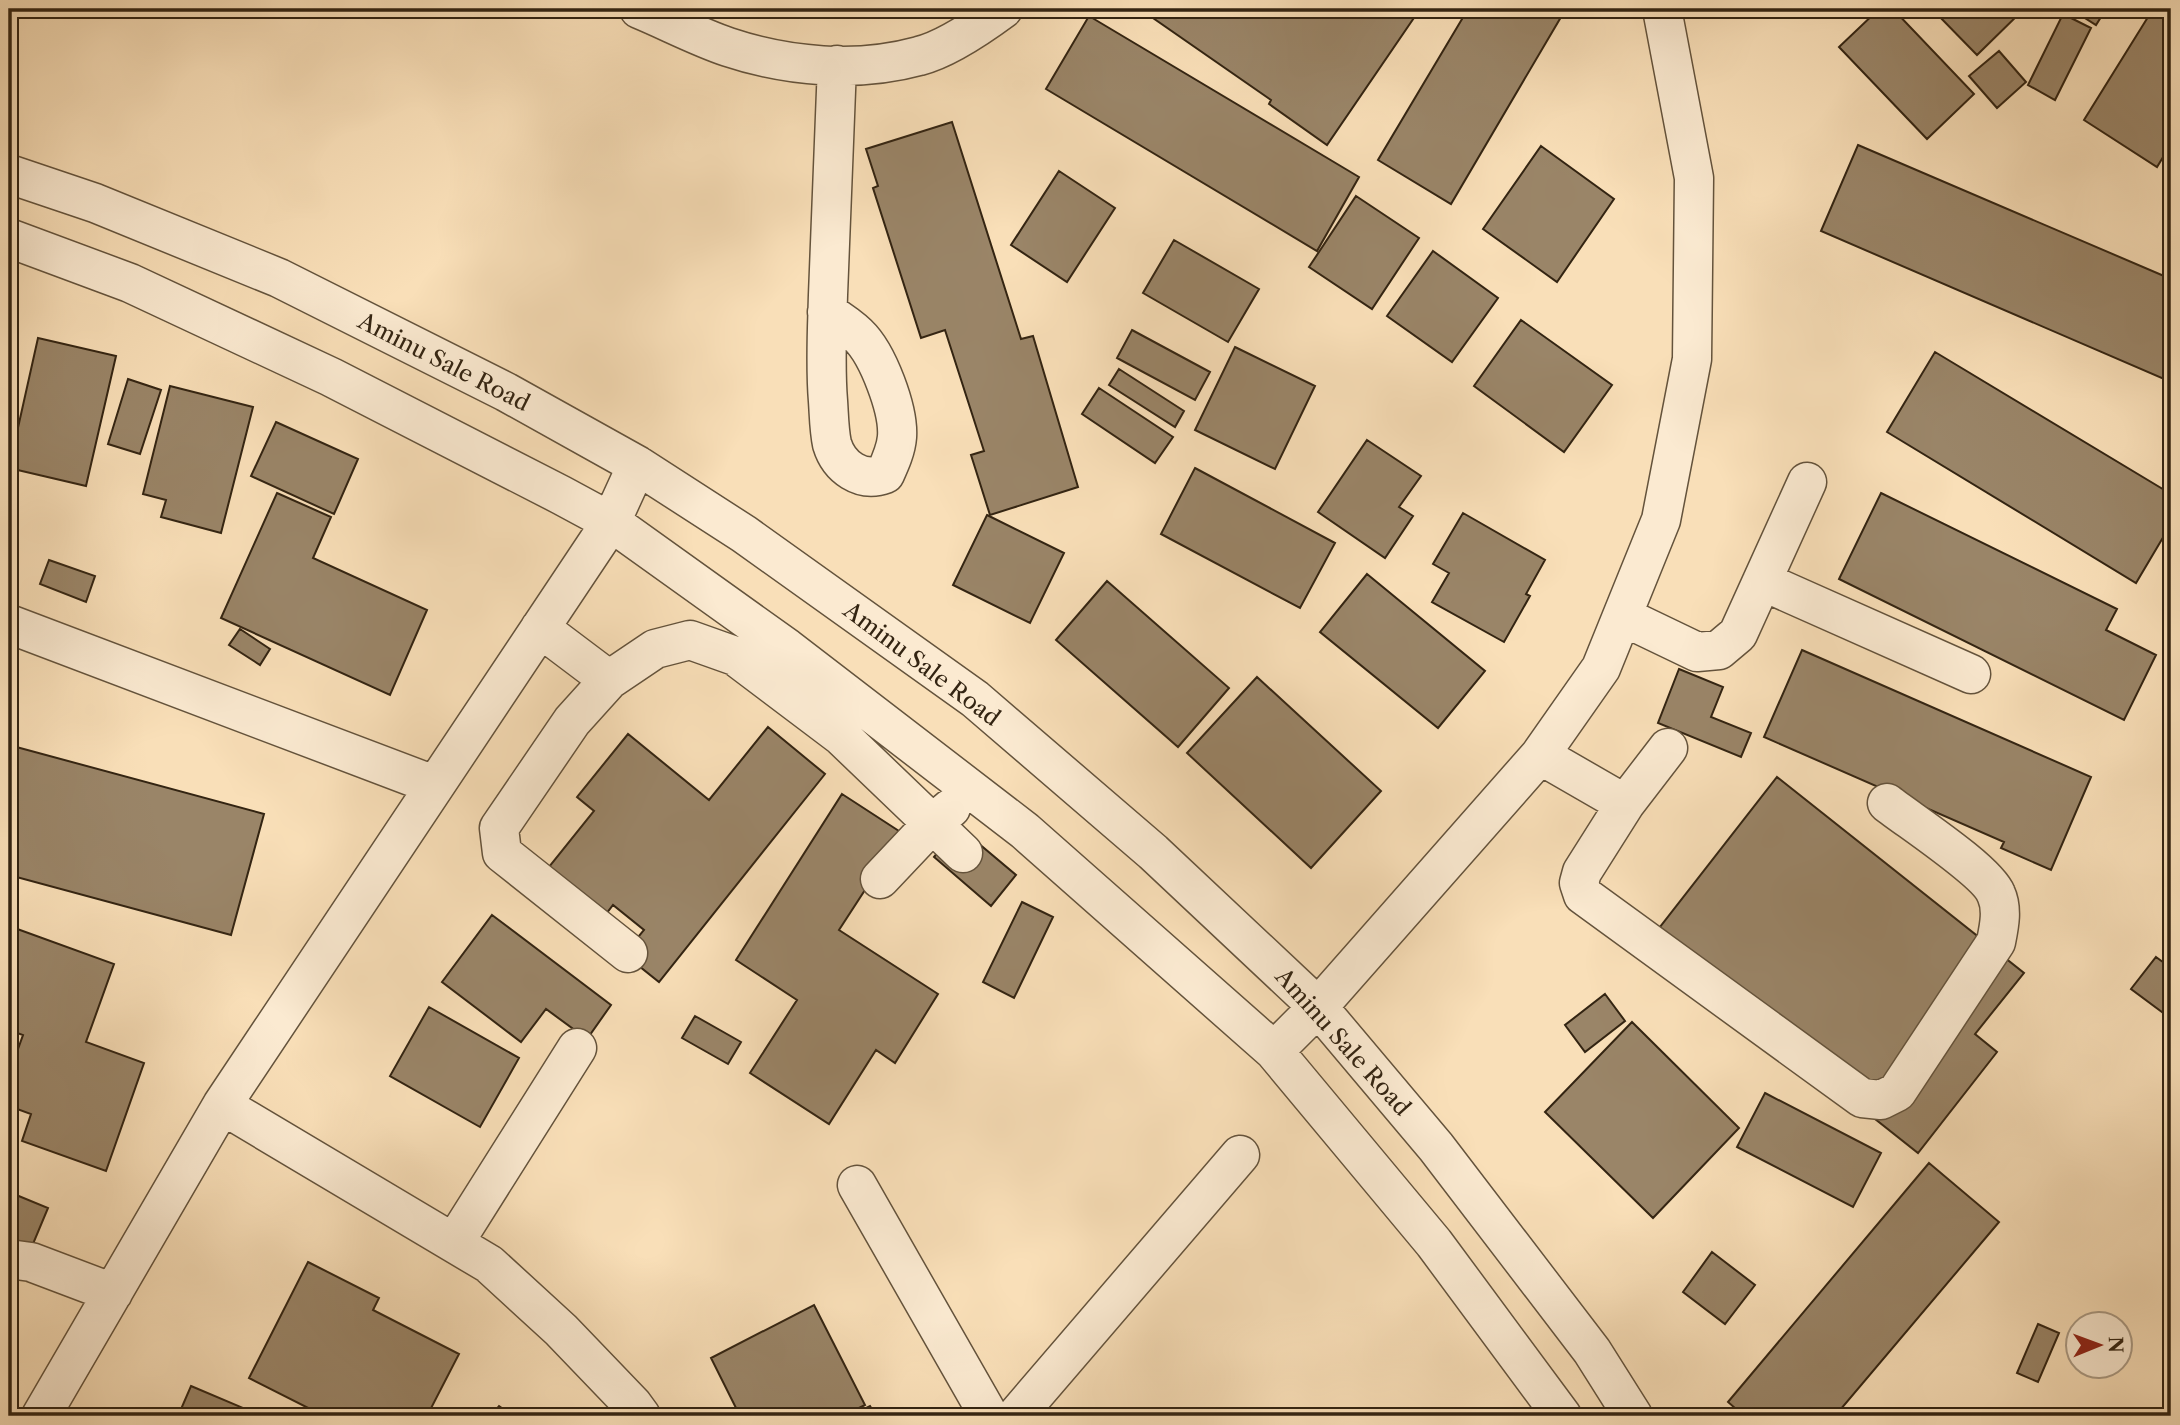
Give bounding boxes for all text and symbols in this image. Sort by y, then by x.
street label: Aminu Sale Road [353,306,534,417]
street label: Aminu Sale Road [837,595,1006,732]
street label: Aminu Sale Road [1269,962,1417,1121]
north arrow [2064,1310,2134,1380]
text: N [2104,1336,2127,1353]

